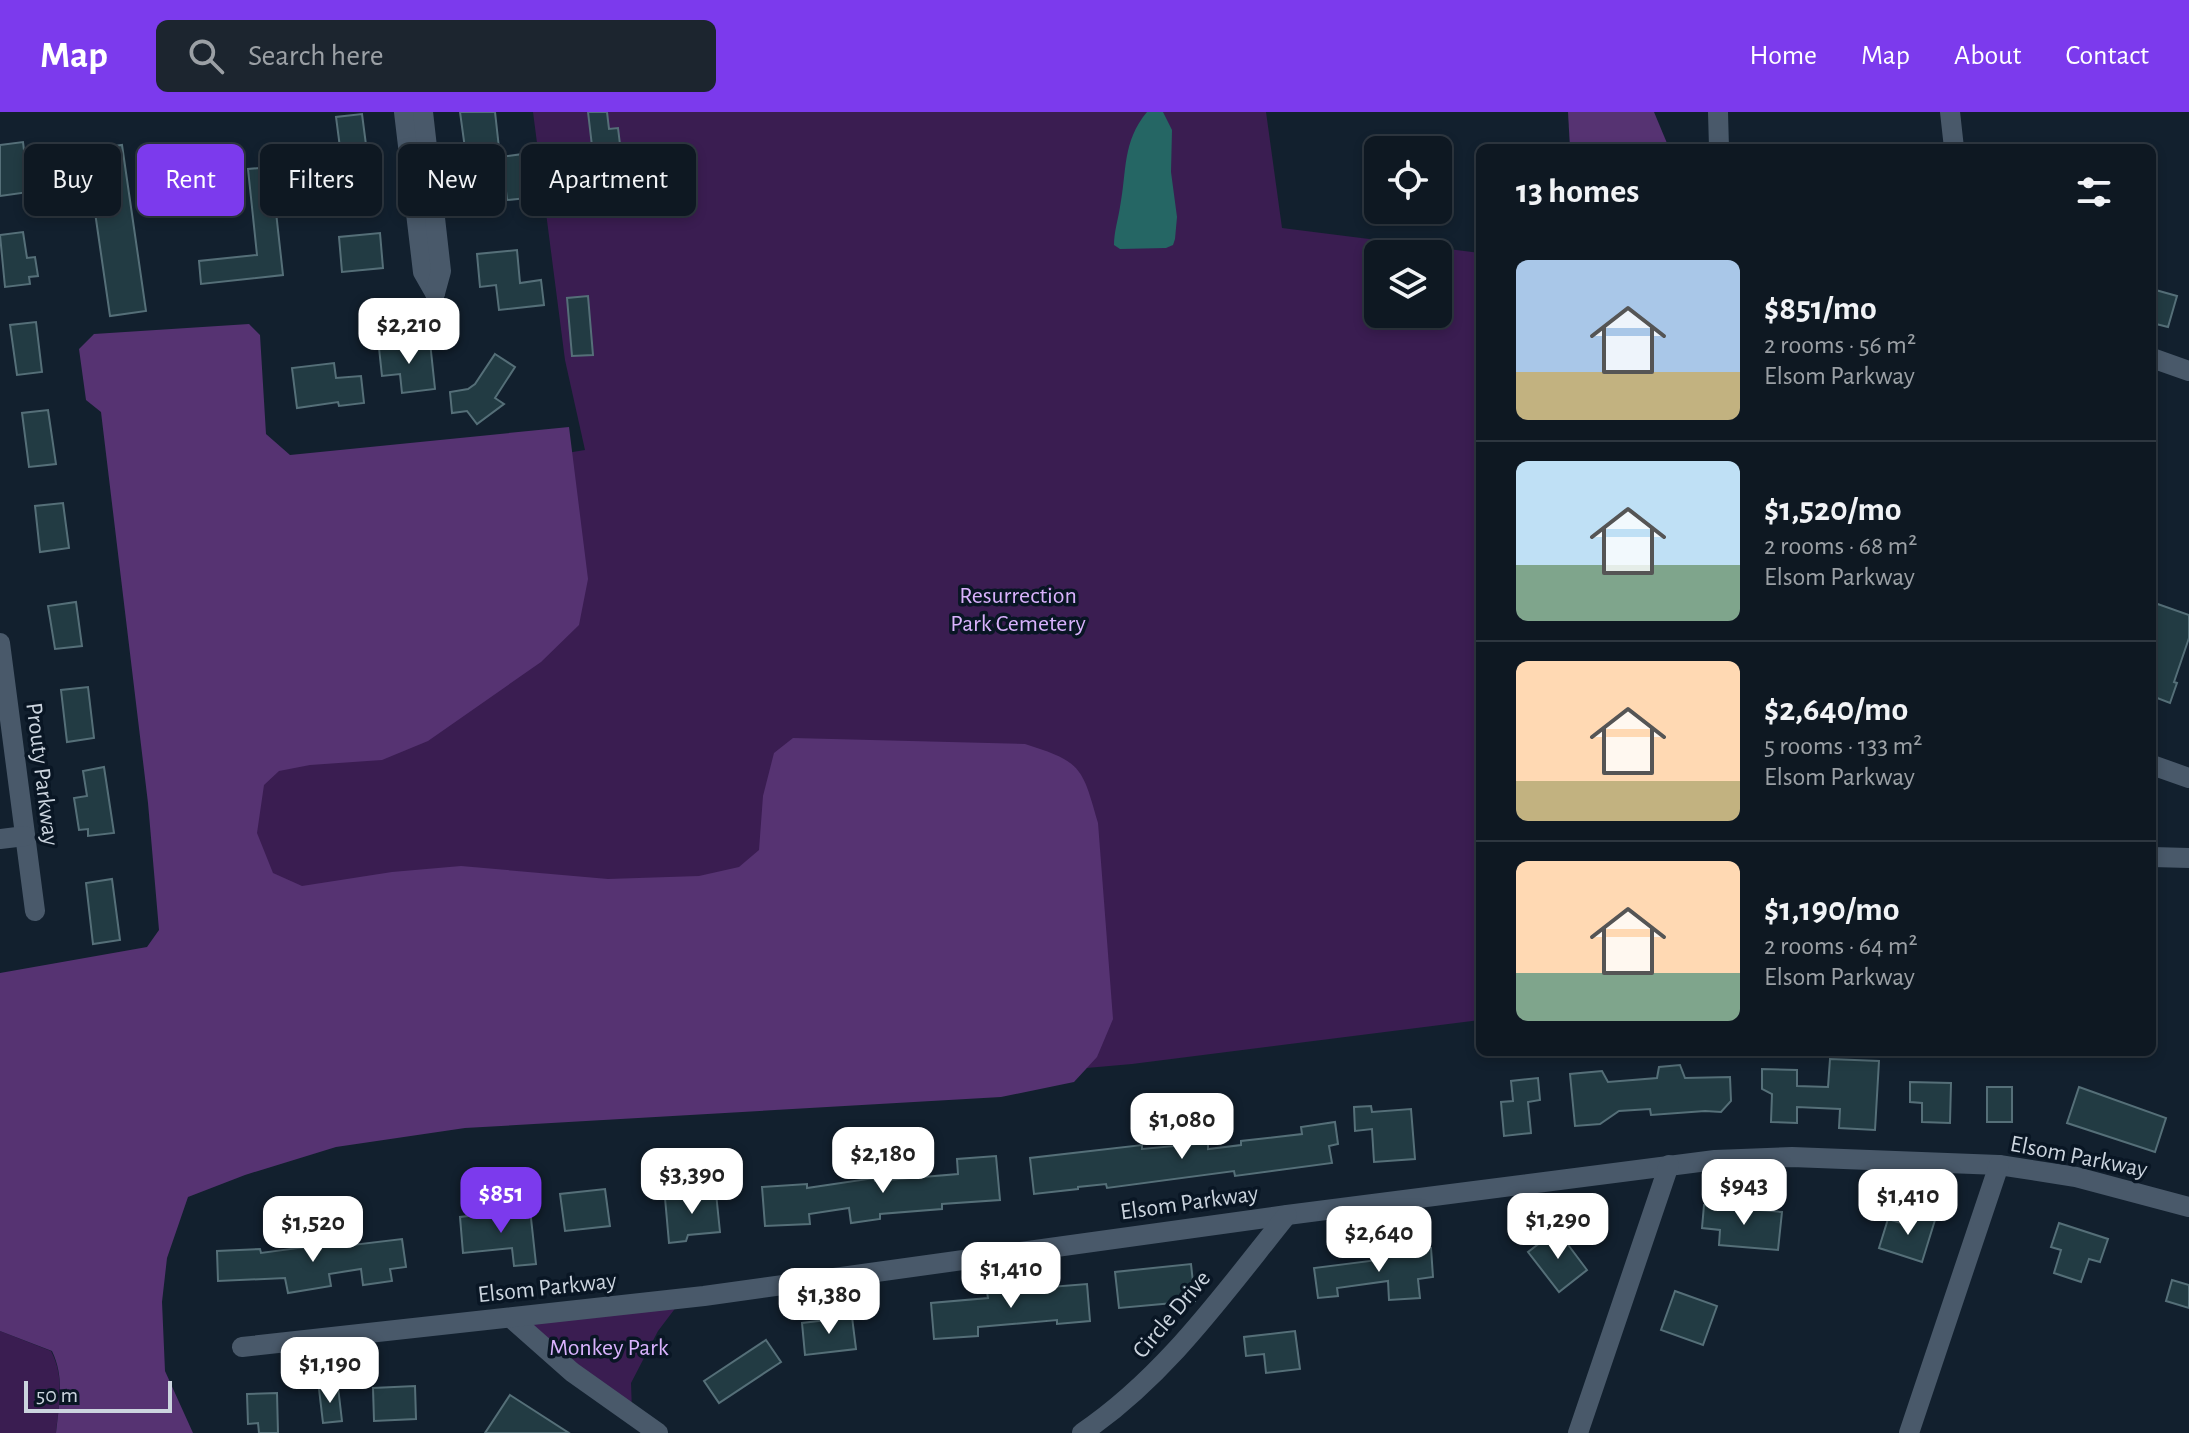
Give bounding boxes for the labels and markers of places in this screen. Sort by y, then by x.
pin: $2,210 [344,298,474,366]
pin: $1,080 [1117,1093,1247,1161]
pin: $2,180 [818,1127,948,1195]
pin: $3,390 [627,1148,757,1216]
pin: $943 [1697,1159,1791,1227]
pin: $851 [454,1167,548,1235]
pin: $1,410 [1843,1169,1973,1237]
pin: $1,290 [1493,1193,1623,1261]
pin: $1,520 [248,1196,378,1264]
pin: $2,640 [1314,1206,1444,1274]
pin: $1,410 [946,1242,1076,1310]
pin: $1,380 [764,1268,894,1336]
pin: $1,190 [265,1337,395,1405]

